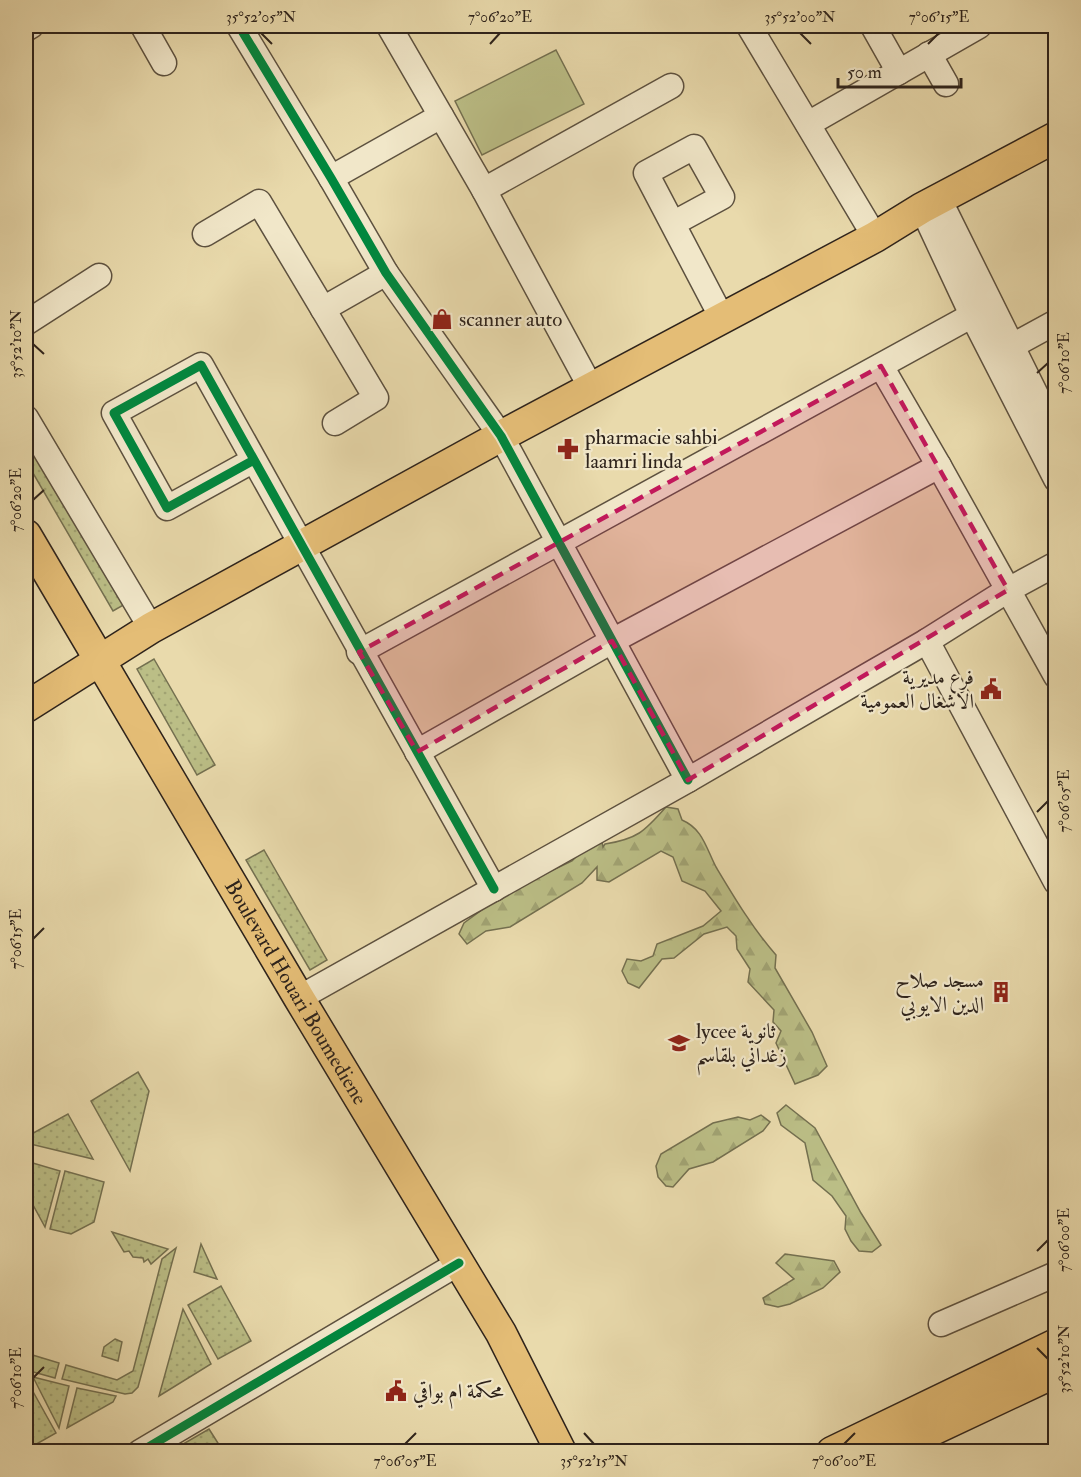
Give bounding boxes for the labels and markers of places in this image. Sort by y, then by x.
place label: scanner auto [459,306,562,333]
shop icon: scanner auto [430,307,454,331]
place label: pharmacie sahbi laamri linda [584,424,718,475]
pharmacy icon: pharmacie sahbi laamri linda [556,437,580,461]
place label: فرع مديرية الاشغال العمومية [860,664,974,715]
public building icon: فرع مديرية الاشغال العمومية [979,677,1003,701]
place label: مسجد صلاح الدين الايوبي [895,967,984,1021]
building icon: مسجد صلاح الدين الايوبي [989,980,1013,1004]
place label: lycee ثانوية زغداني بلقاسم [696,1018,787,1076]
school or university icon: lycee ثانوية زغداني بلقاسم [667,1031,691,1055]
place label: محكمة ام بواقي [413,1378,504,1409]
public building icon: محكمة ام بواقي [384,1379,408,1403]

